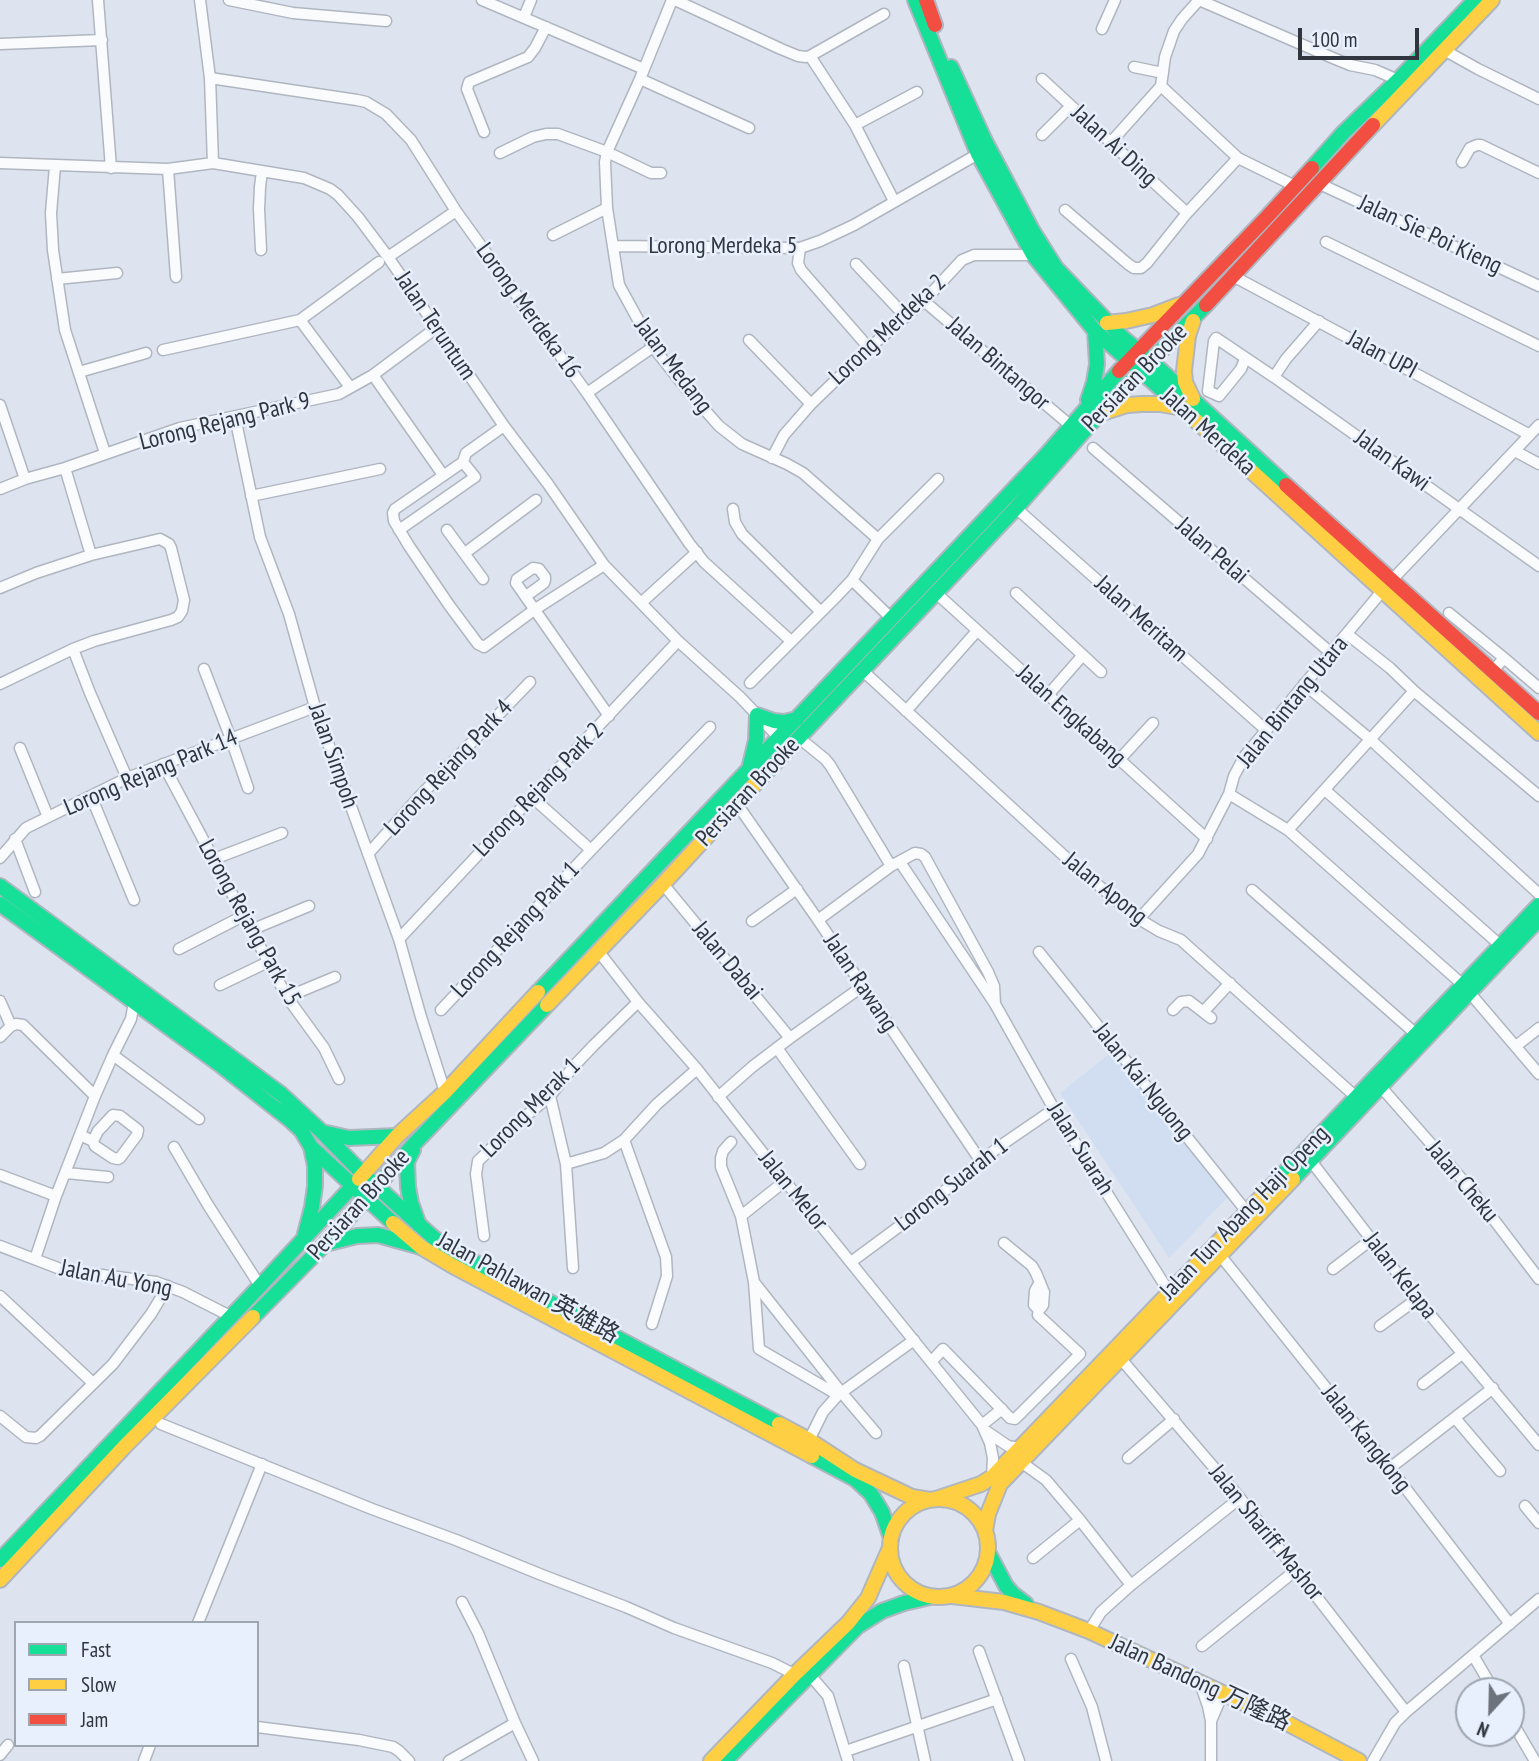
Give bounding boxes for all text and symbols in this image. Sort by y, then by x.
scale bar [1301,14,1422,58]
text: 100 m [1311,26,1357,53]
street label: Jalan Ai Ding [1065,99,1163,193]
street label: Jalan Sie Poi Kieng [1354,189,1506,281]
street label: Lorong Merdeka 5 [648,232,798,260]
street label: Lorong Merdeka 16 [469,238,587,384]
street label: Jalan Teruntum [388,266,482,386]
street label: Lorong Merdeka 2 [824,269,952,391]
street label: Jalan Bintangor [941,311,1055,417]
street label: Jalan Medang [628,312,718,420]
street label: Persiaran Brooke [1076,318,1194,438]
street label: Jalan UPI [1342,325,1422,385]
street label: Jalan Merdeka [1155,382,1261,482]
street label: Lorong Rejang Park 9 [137,387,313,457]
street label: Jalan Kawi [1349,424,1435,498]
street label: Jalan Pelai [1170,512,1254,590]
street label: Jalan Meritam [1089,570,1193,668]
street label: Jalan Bintang Utara [1231,631,1355,773]
street label: Jalan Engkabang [1010,659,1132,773]
street label: Lorong Rejang Park 4 [379,694,519,842]
street label: Jalan Simpoh [302,700,364,812]
street label: Lorong Rejang Park 2 [468,717,610,863]
street label: Lorong Rejang Park 14 [60,723,242,823]
street label: Persiaran Brooke [690,731,806,853]
street label: Lorong Rejang Park 15 [191,835,307,1011]
street label: Jalan Apong [1057,847,1153,931]
street label: Lorong Rejang Park 1 [446,856,586,1004]
street label: Jalan Dabai [686,916,768,1006]
street label: Jalan Rawang [817,929,903,1037]
street label: Jalan Kai Nguong [1087,1018,1199,1146]
street label: Lorong Merak 1 [475,1052,587,1164]
street label: Jalan Suarah [1040,1098,1120,1200]
street label: Jalan Tun Abang Haji Openg [1155,1120,1335,1306]
street label: Lorong Suarah 1 [890,1132,1014,1238]
street label: Jalan Cheku [1420,1135,1504,1229]
street label: Persiaran Brooke [302,1144,416,1266]
street label: Jalan Melor [752,1145,834,1237]
street label: Jalan Pahlawan 英雄路 [432,1226,624,1350]
street label: Jalan Kelapa [1357,1227,1443,1325]
street label: Jalan Au Yong [58,1254,174,1304]
street label: Jalan Kangkong [1315,1380,1417,1498]
street label: Jalan Shariff Mashor [1202,1459,1330,1607]
legend [14,1621,259,1747]
street label: Jalan Bandong 万隆路 [1105,1628,1295,1738]
text: Fast [81,1636,111,1663]
text: Slow [81,1671,116,1698]
north arrow [1455,1677,1525,1747]
text: Jam [81,1706,108,1733]
text: N [1474,1717,1492,1743]

